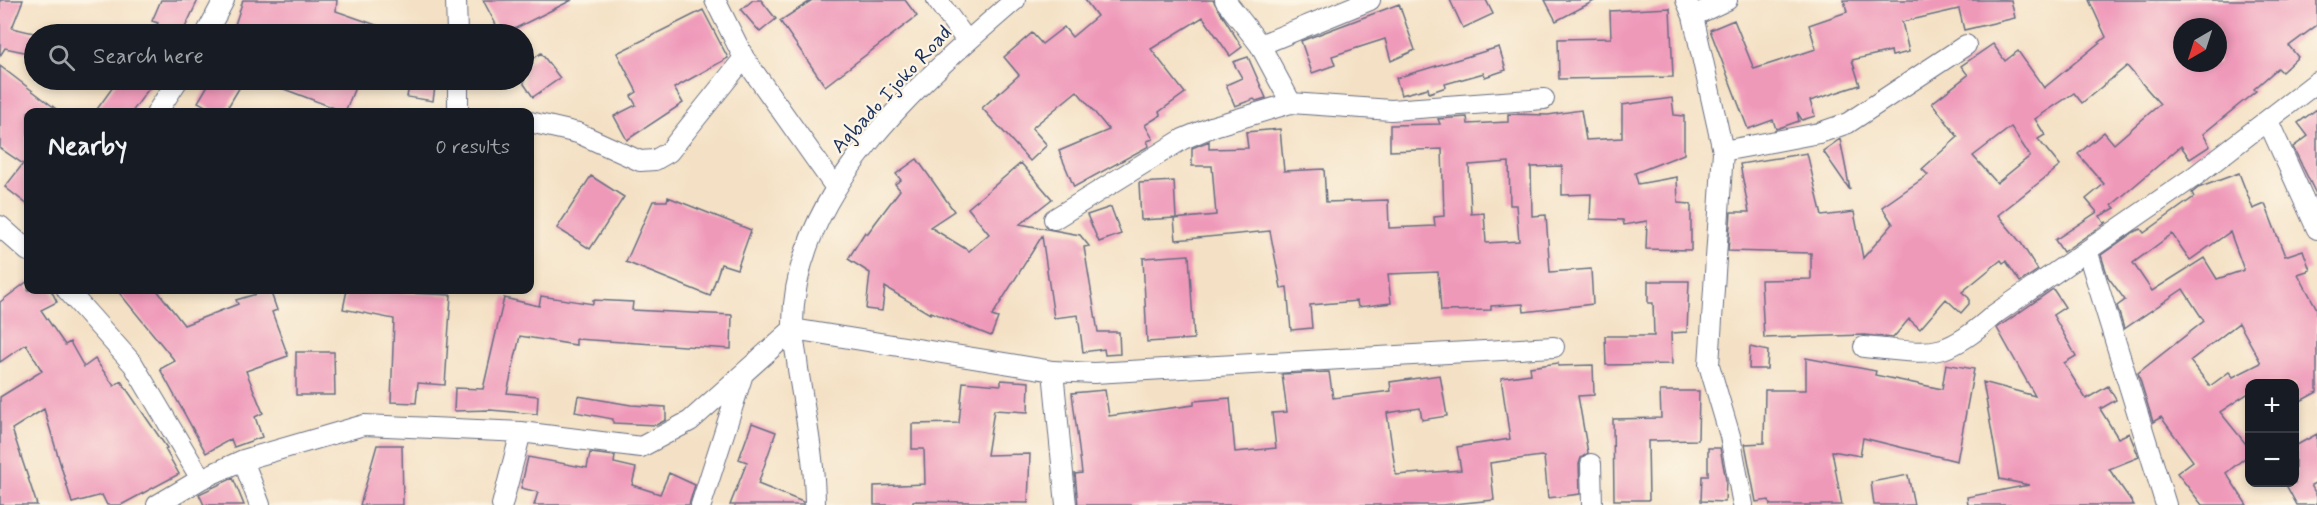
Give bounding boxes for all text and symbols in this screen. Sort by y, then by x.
north arrow [2173,18,2227,72]
street label: Agbado Ijoko Road [825,20,958,160]
search box [24,24,534,90]
icon: search [45,41,78,74]
text: Search here [93,43,204,71]
text: Nearby [48,130,127,164]
text: 0 results [436,134,510,161]
map controls [2245,379,2299,487]
button: + [2245,379,2299,433]
button: − [2245,433,2299,487]

